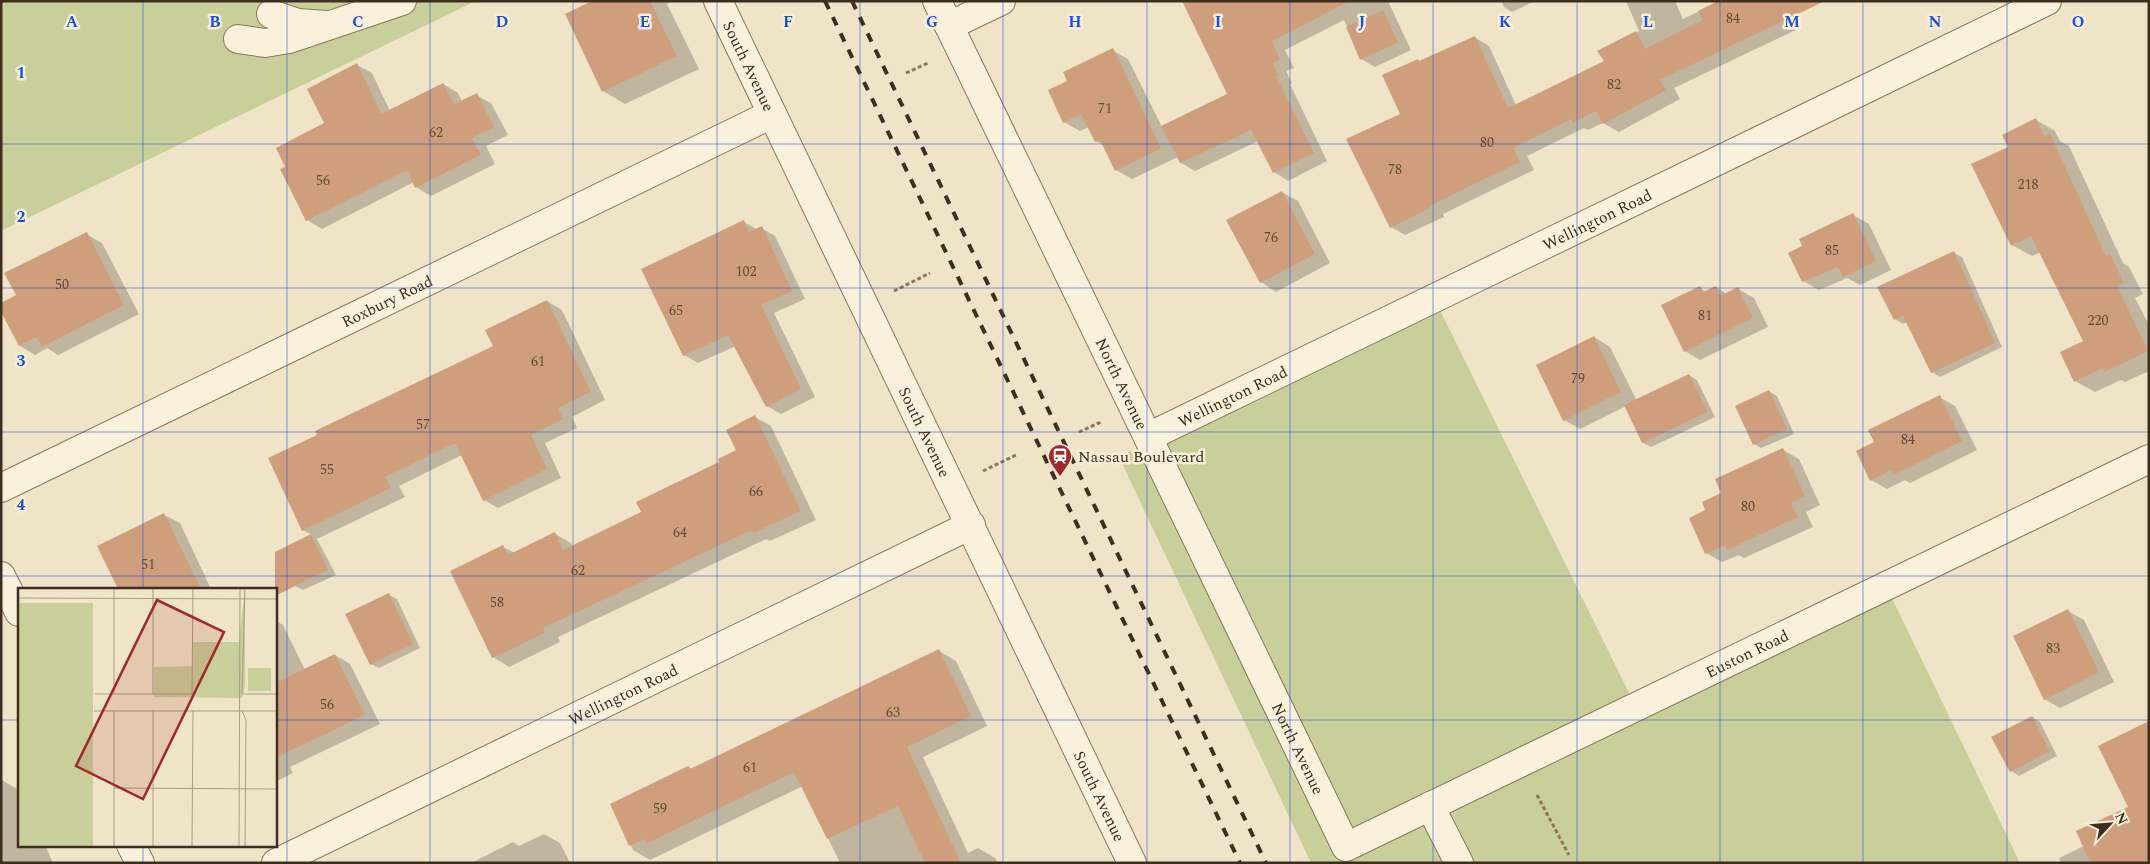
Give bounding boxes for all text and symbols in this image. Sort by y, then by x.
house number: 84 [1726,8,1740,29]
text: A [66,10,79,34]
text: B [209,10,221,34]
text: C [352,10,364,34]
text: D [496,10,509,34]
text: E [640,10,650,34]
text: F [783,10,793,34]
text: G [926,10,938,34]
text: H [1068,10,1082,34]
text: I [1215,10,1221,34]
text: J [1359,10,1366,34]
text: K [1499,10,1512,34]
text: L [1643,10,1653,34]
text: M [1784,10,1800,34]
text: N [1928,10,1942,34]
text: O [2072,10,2084,34]
street label: South Avenue [716,17,780,116]
text: 1 [17,61,25,85]
house number: 82 [1607,74,1621,95]
house number: 71 [1098,98,1112,119]
house number: 62 [429,122,443,143]
house number: 80 [1480,132,1494,153]
house number: 78 [1388,159,1402,180]
house number: 56 [316,170,330,191]
house number: 218 [2018,174,2039,195]
street label: Wellington Road [1539,183,1656,257]
text: 2 [17,205,26,229]
house number: 76 [1264,227,1278,248]
house number: 85 [1825,240,1839,261]
house number: 102 [736,261,757,282]
street label: Roxbury Road [338,269,437,334]
house number: 50 [55,274,69,295]
house number: 65 [669,300,683,321]
house number: 81 [1698,305,1712,326]
house number: 220 [2088,310,2109,331]
street label: North Avenue [1089,334,1154,434]
text: 3 [17,349,26,373]
house number: 61 [531,351,545,372]
street label: Wellington Road [1174,360,1292,434]
house number: 79 [1571,368,1585,389]
street label: South Avenue [892,383,956,482]
house number: 57 [416,414,430,435]
house number: 84 [1901,429,1915,450]
station icon: Nassau Boulevard [1047,443,1073,477]
place label: Nassau Boulevard [1078,445,1205,469]
house number: 55 [320,459,334,480]
house number: 66 [749,481,763,502]
text: 4 [17,493,26,517]
house number: 80 [1741,496,1755,517]
house number: 64 [673,522,687,543]
house number: 51 [141,554,155,575]
house number: 62 [571,560,585,581]
inset map [18,588,276,846]
house number: 58 [490,592,504,613]
street label: Euston Road [1702,624,1793,685]
house number: 83 [2046,638,2060,659]
street label: Wellington Road [565,658,683,732]
house number: 56 [320,694,334,715]
street label: North Avenue [1265,699,1330,799]
house number: 63 [886,702,900,723]
street label: South Avenue [1067,747,1131,846]
house number: 61 [743,757,757,778]
house number: 59 [653,798,667,819]
north arrow [2085,799,2135,849]
text: N [2109,809,2133,828]

